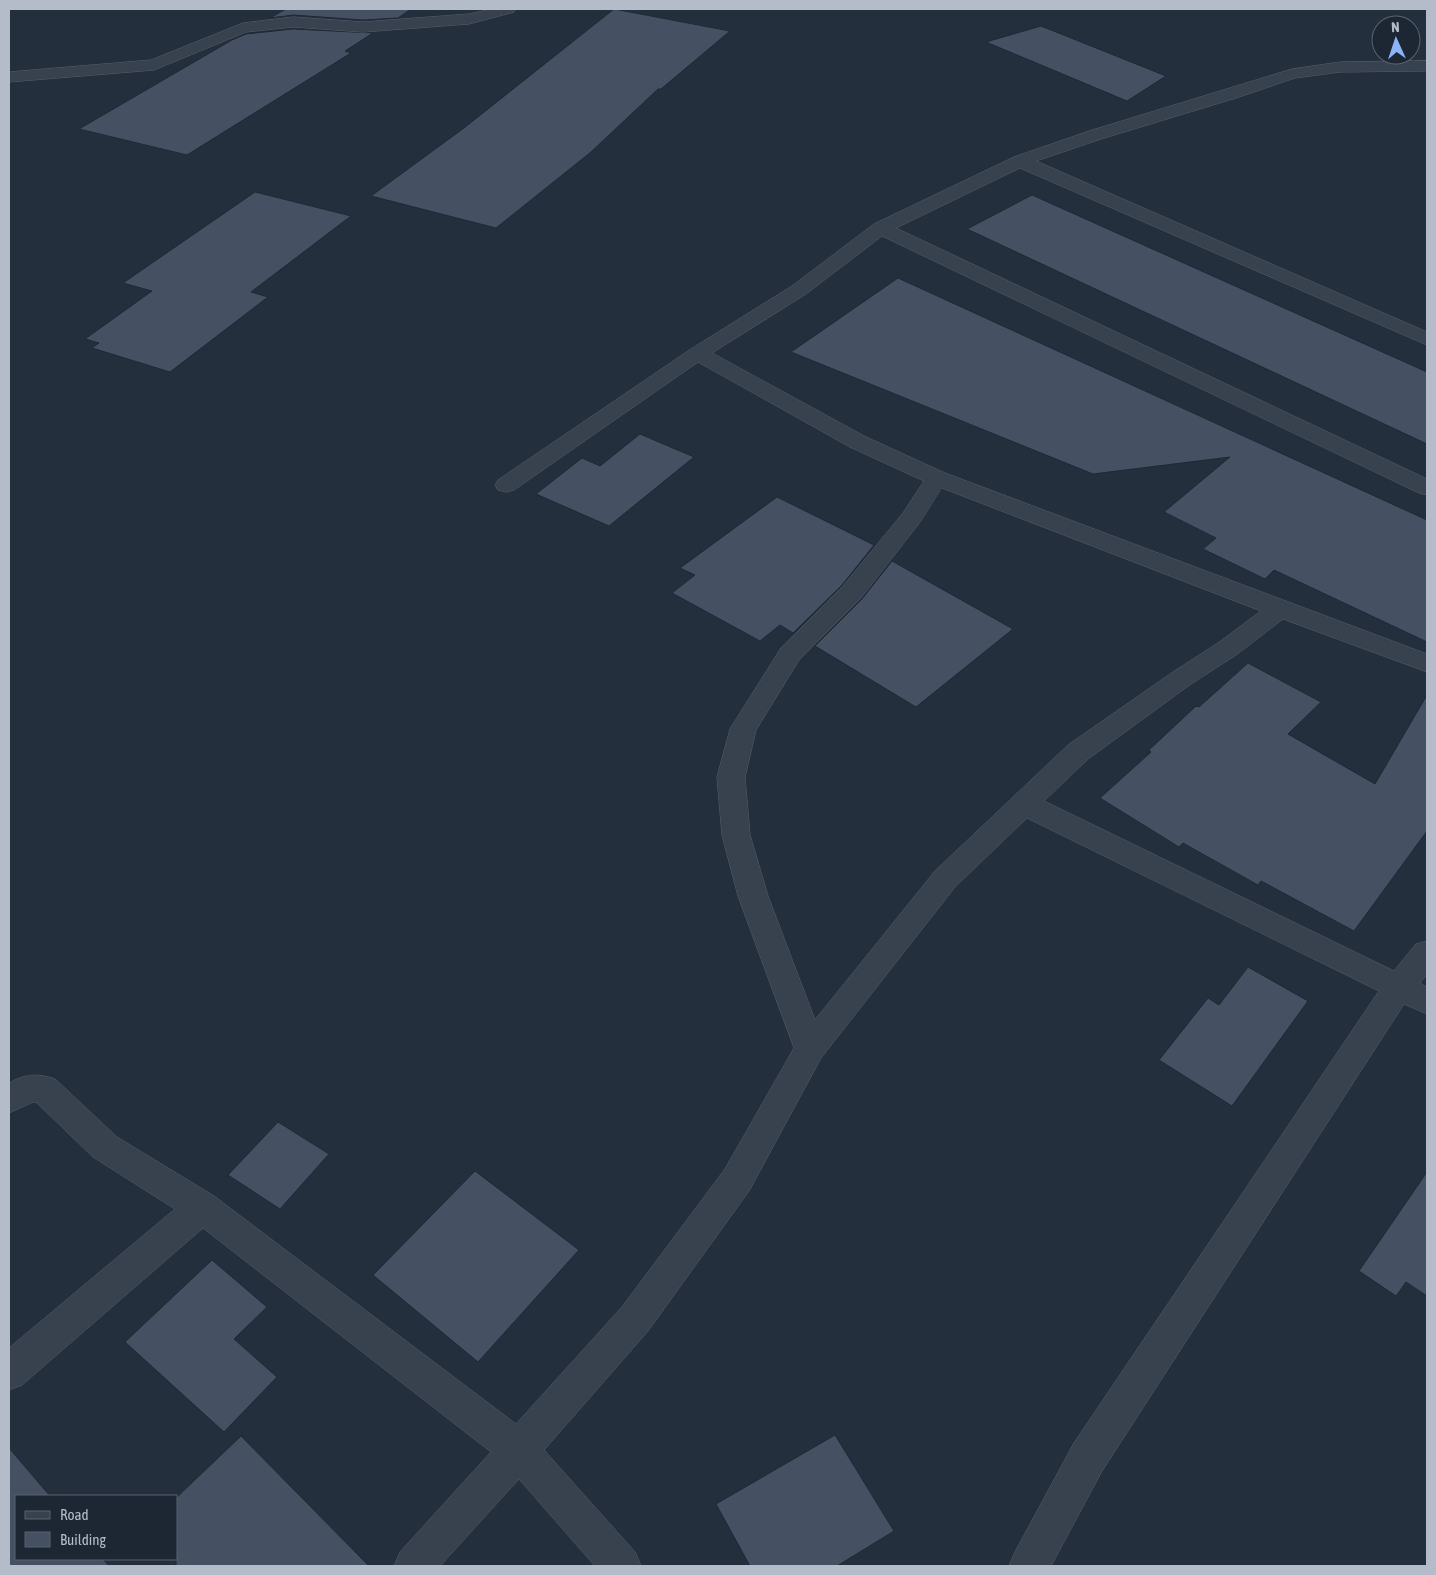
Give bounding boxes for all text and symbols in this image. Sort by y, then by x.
north arrow [1371,15,1421,65]
text: N [1391,19,1400,35]
legend [15,1495,178,1560]
text: Road [60,1506,89,1523]
text: Building [60,1531,106,1548]

